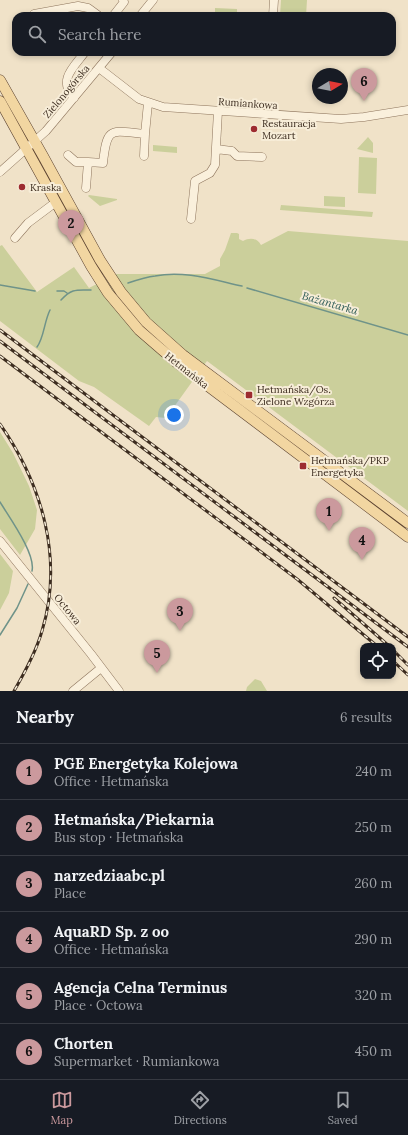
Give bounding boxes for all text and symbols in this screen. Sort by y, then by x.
search box [12,12,396,56]
icon: search [26,23,48,45]
text: Search here [58,25,141,44]
street label: Zielonogórska [40,62,92,121]
north arrow [312,68,348,104]
pin: 6 [351,68,377,101]
street label: Rumiankowa [218,95,278,112]
place label: Restauracja Mozart [262,117,316,142]
marker: Restauracja Mozart [249,124,259,134]
place label: Kraska [30,181,61,194]
marker: Kraska [17,182,27,192]
pin: 2 [58,210,84,243]
water label: Bażantarka [300,288,361,318]
street label: Hetmańska [162,349,211,392]
place label: Hetmańska/Os. Zielone Wzgórza [257,383,335,408]
marker: Hetmańska/Os. Zielone Wzgórza [244,390,254,400]
your location [164,405,184,425]
place label: Hetmańska/PKP Energetyka [311,454,389,479]
marker: Hetmańska/PKP Energetyka [298,461,308,471]
pin: 1 [316,498,342,531]
pin: 4 [349,527,375,560]
street label: Octowa [51,591,84,627]
pin: 3 [167,598,193,631]
pin: 5 [144,640,170,673]
map controls [360,643,396,679]
button: locate [360,643,396,679]
text: Nearby [16,706,74,728]
text: 6 results [340,709,392,726]
text: PGE Energetyka Kolejowa [54,754,238,773]
text: 1 [26,763,32,780]
text: 240 m [355,763,392,780]
text: Office · Hetmańska [54,773,169,790]
text: Hetmańska/Piekarnia [54,810,214,829]
text: 2 [26,819,32,836]
text: 250 m [355,819,392,836]
text: Bus stop · Hetmańska [54,829,183,846]
text: narzedziaabc.pl [54,866,165,885]
text: 3 [25,875,33,892]
text: 260 m [354,875,392,892]
text: Place [54,885,86,902]
text: AquaRD Sp. z oo [54,922,169,941]
text: 4 [25,931,33,948]
text: 290 m [354,931,392,948]
text: Office · Hetmańska [54,941,169,958]
text: Agencja Celna Terminus [54,978,227,997]
text: 5 [25,987,33,1004]
text: 320 m [355,987,392,1004]
text: Place · Octowa [54,997,143,1014]
text: Chorten [54,1034,113,1053]
text: 6 [25,1043,33,1060]
text: 450 m [355,1043,392,1060]
text: Supermarket · Rumiankowa [54,1053,220,1070]
tab: Map [50,1089,73,1127]
tab: Directions [174,1089,227,1127]
tab: Saved [328,1089,358,1127]

